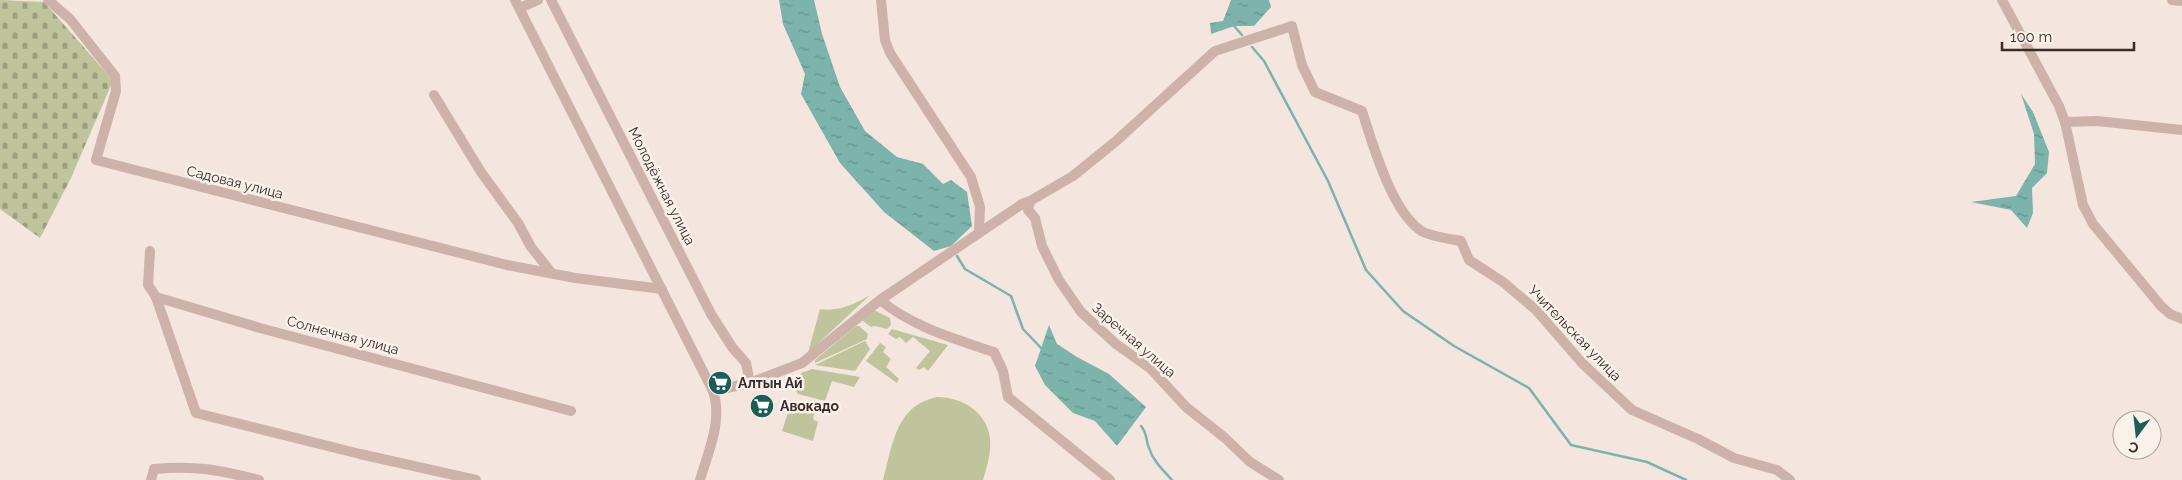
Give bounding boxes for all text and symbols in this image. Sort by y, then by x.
scale bar [2002,20,2134,52]
text: 100 m [2010,28,2052,46]
street label: Молодёжная улица [625,124,699,248]
street label: Садовая улица [185,162,285,202]
street label: Учительская улица [1525,282,1625,384]
street label: Заречная улица [1089,299,1179,381]
street label: Солнечная улица [285,312,401,358]
supermarket icon: Алтын Ай [707,370,733,396]
place label: Алтын Ай [738,375,803,391]
supermarket icon: Авокадо [749,393,775,419]
place label: Авокадо [780,398,840,414]
north arrow [2112,410,2162,460]
text: С [2127,438,2140,457]

